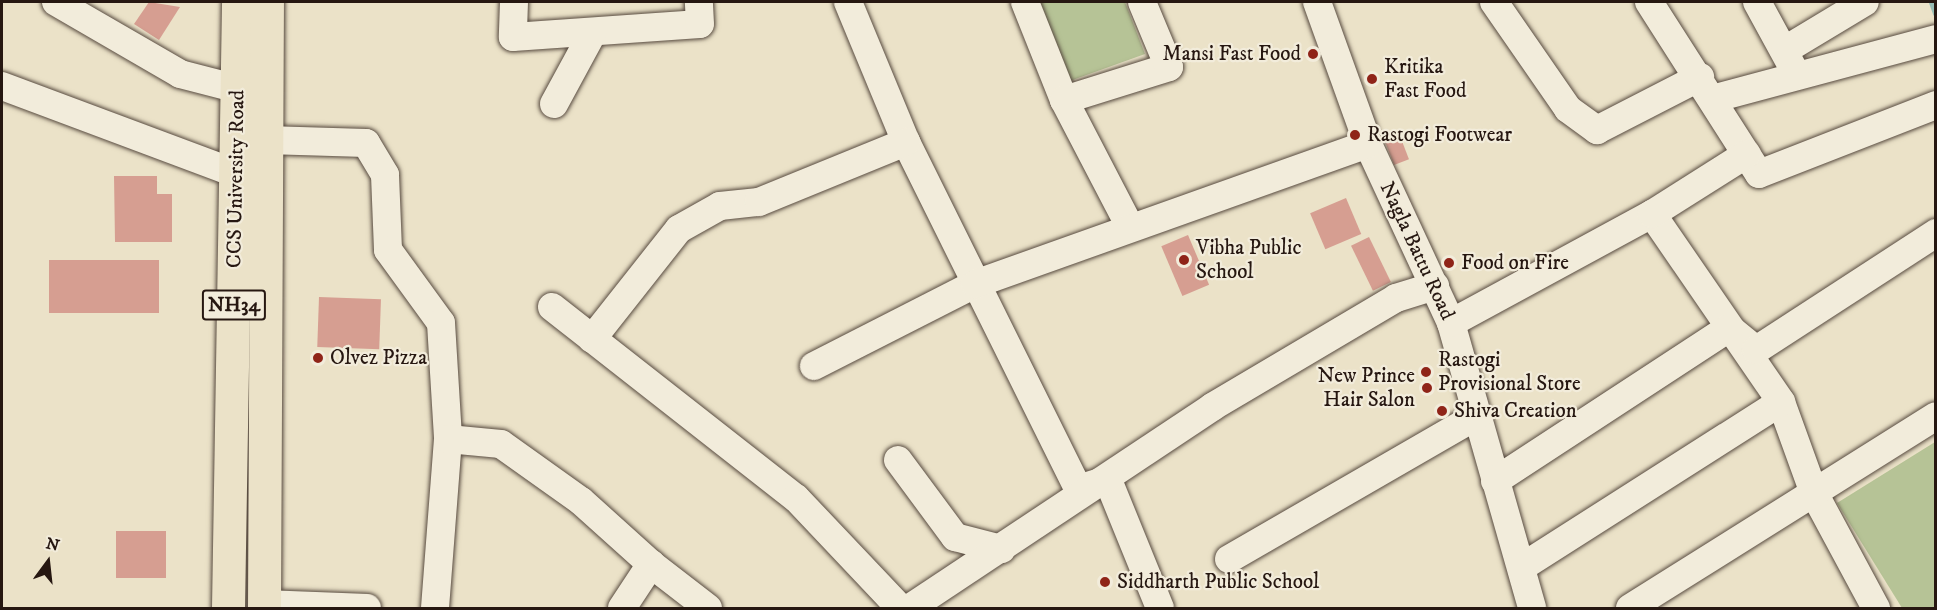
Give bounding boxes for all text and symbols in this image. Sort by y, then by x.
place label: Mansi Fast Food [1163,41,1301,67]
marker: Mansi Fast Food [1306,47,1320,61]
place label: Kritika Fast Food [1384,54,1466,104]
marker: Kritika Fast Food [1365,72,1379,86]
street label: CCS University Road [222,90,250,268]
place label: Rastogi Footwear [1367,122,1512,148]
marker: Rastogi Footwear [1348,128,1362,142]
street label: Nagla Battu Road [1374,178,1460,324]
place label: Vibha Public School [1196,235,1302,285]
place label: Food on Fire [1461,250,1569,276]
marker: Vibha Public School [1177,253,1191,267]
marker: Food on Fire [1442,256,1456,270]
road number: NH34 [201,288,267,322]
place label: Olvez Pizza [330,345,427,371]
place label: Rastogi Provisional Store [1438,347,1581,397]
marker: Olvez Pizza [311,351,325,365]
place label: New Prince Hair Salon [1318,363,1415,413]
marker: Rastogi Provisional Store [1419,365,1433,379]
marker: New Prince Hair Salon [1420,381,1434,395]
place label: Shiva Creation [1454,398,1577,424]
marker: Shiva Creation [1435,404,1449,418]
north arrow [18,532,78,592]
text: N [44,533,62,556]
place label: Siddharth Public School [1117,569,1319,595]
marker: Siddharth Public School [1098,575,1112,589]

